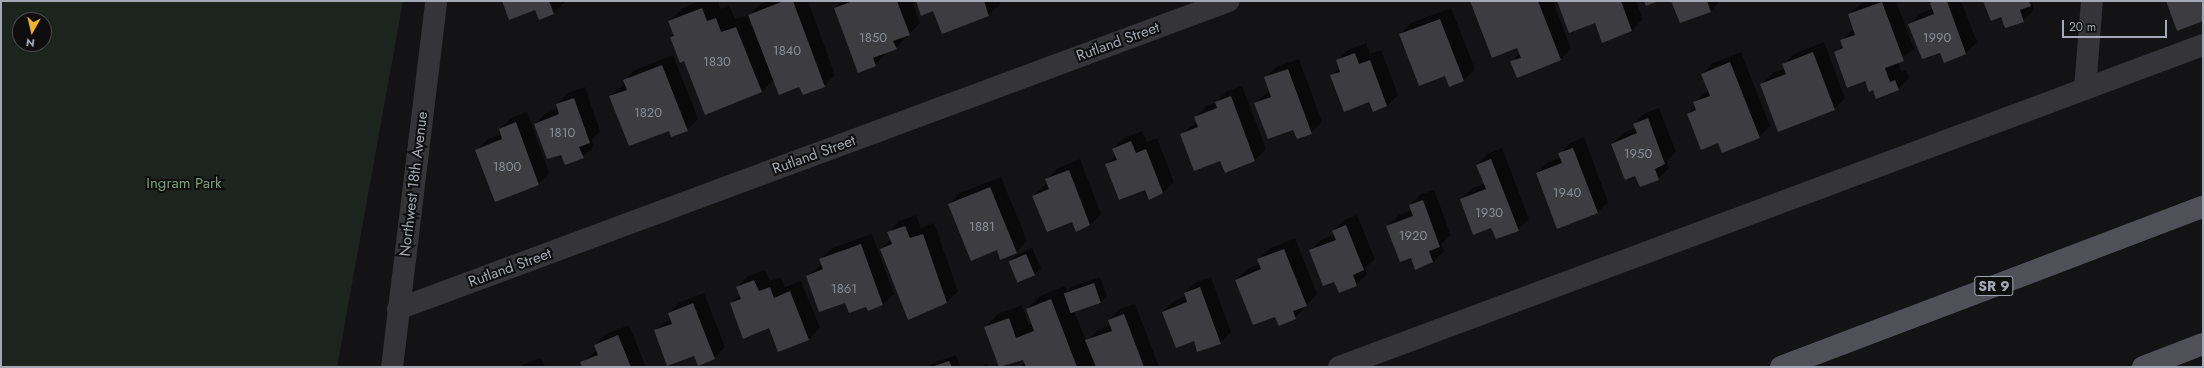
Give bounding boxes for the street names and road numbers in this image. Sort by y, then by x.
street label: Rutland Street [1074,19,1162,65]
street label: Northwest 18th Avenue [396,111,432,257]
street label: Rutland Street [770,132,858,178]
street label: Rutland Street [466,245,554,291]
road number: SR 9 [1974,274,2014,298]

